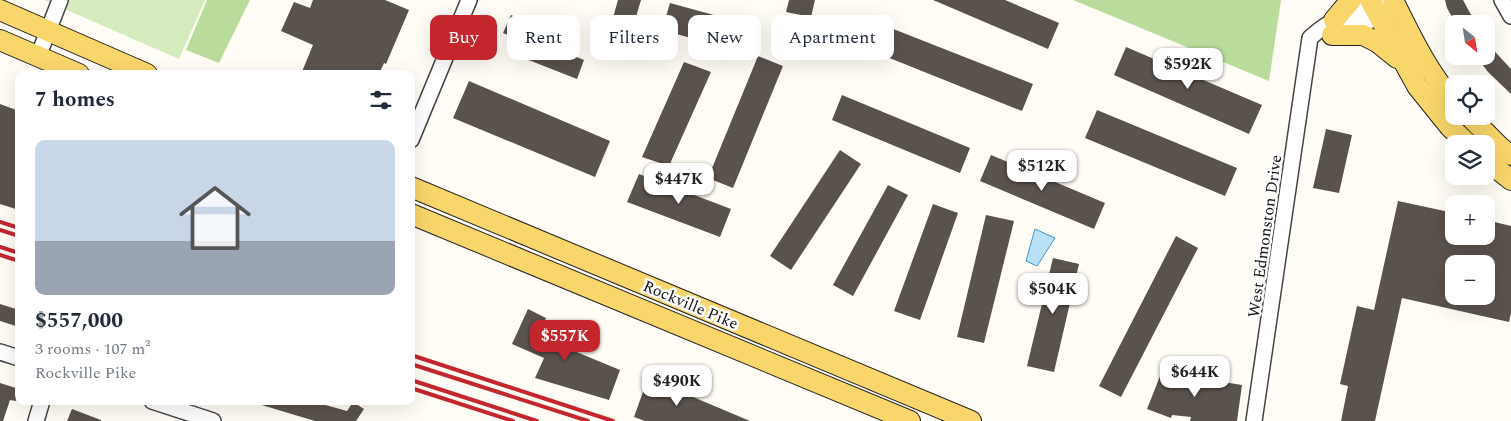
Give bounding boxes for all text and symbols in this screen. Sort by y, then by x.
chip: Buy [430,15,497,60]
chip: Rent [507,15,580,60]
chip: Filters [590,15,678,60]
chip: New [688,15,761,60]
chip: Apartment [771,15,894,60]
north arrow [1445,15,1495,65]
map controls [1445,15,1495,305]
pin: $592K [1153,48,1223,90]
text: $592K [1164,52,1212,76]
button: locate [1445,75,1495,125]
text: 7 homes [35,84,115,116]
icon: filters [367,86,395,114]
button: layers [1445,135,1495,185]
pin: $512K [1007,150,1077,192]
street label: West Edmonston Drive [1242,153,1288,319]
text: $512K [1018,154,1066,178]
pin: $447K [644,162,714,205]
text: $447K [655,167,703,191]
icon: home [170,173,260,263]
button: + [1445,195,1495,245]
button: − [1445,255,1495,305]
pin: $504K [1018,272,1088,315]
street label: Rockville Pike [639,274,742,336]
text: $504K [1029,277,1077,301]
text: $557,000 [35,305,123,337]
pin: $557K [530,320,600,362]
text: $557K [541,324,589,348]
text: 3 rooms · 107 m² [35,337,150,361]
pin: $644K [1160,356,1230,398]
text: $644K [1171,360,1219,384]
text: Rockville Pike [35,361,136,385]
pin: $490K [642,364,712,407]
text: $490K [653,369,701,393]

